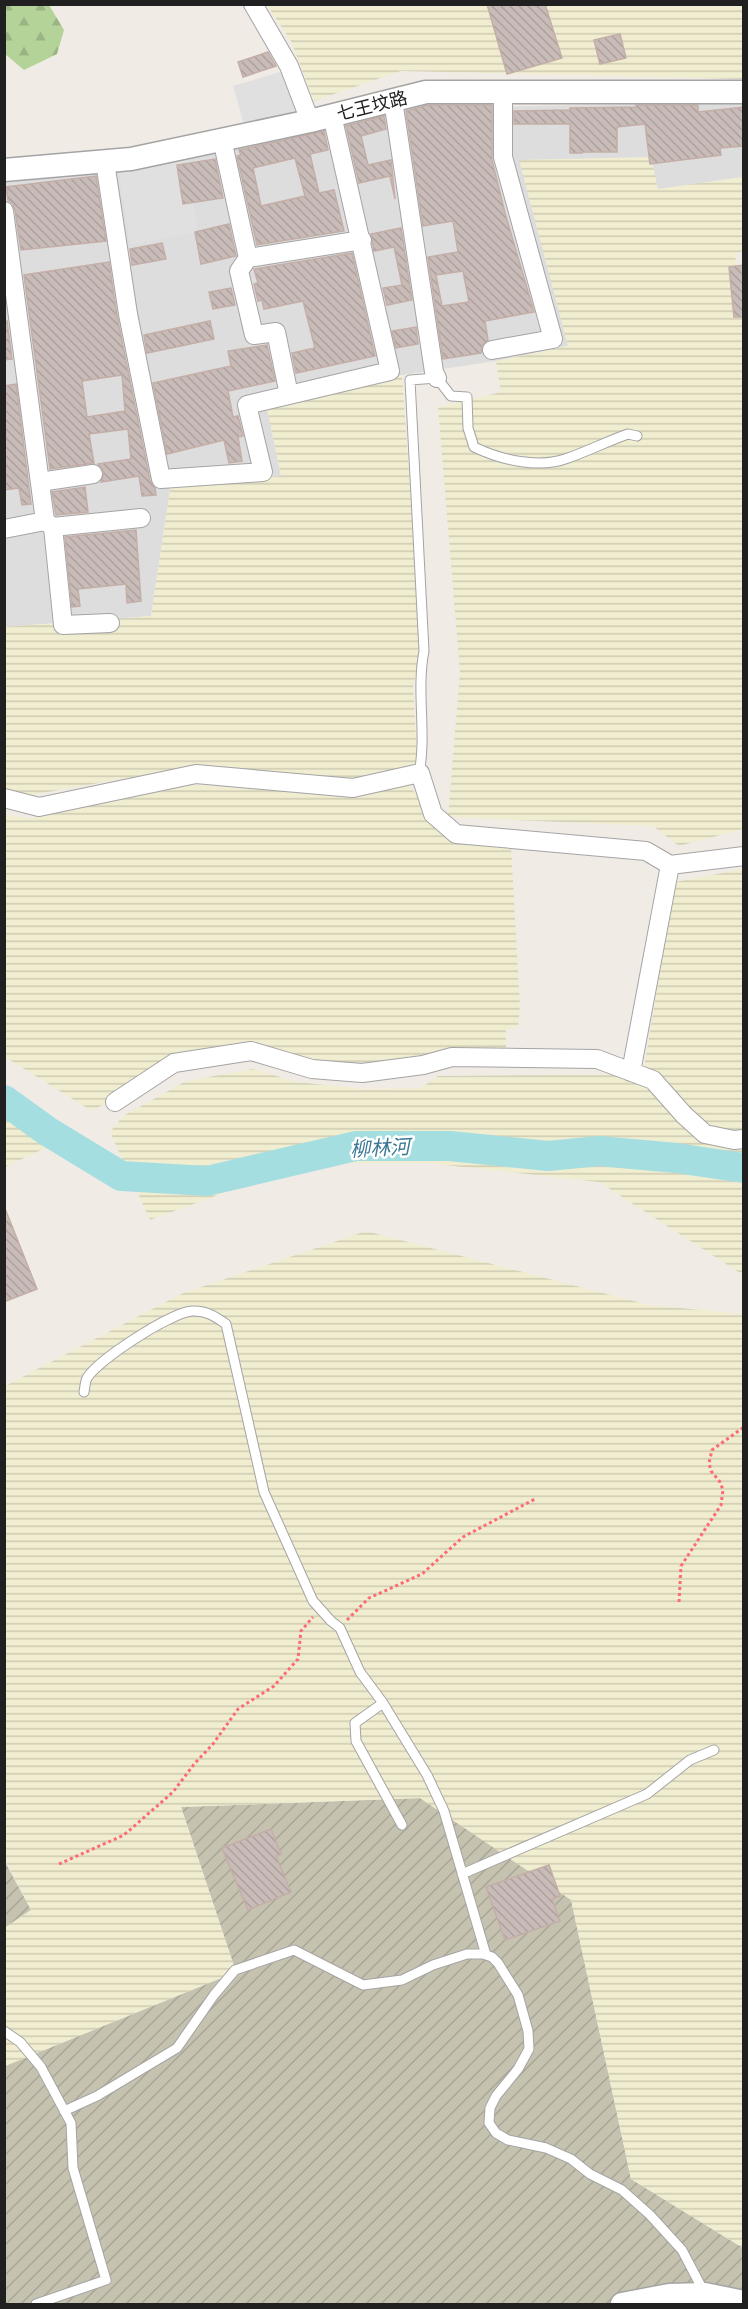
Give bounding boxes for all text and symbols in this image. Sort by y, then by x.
street label: 七王坟路 [334,85,410,127]
water label: 柳林河 [349,1132,415,1165]

